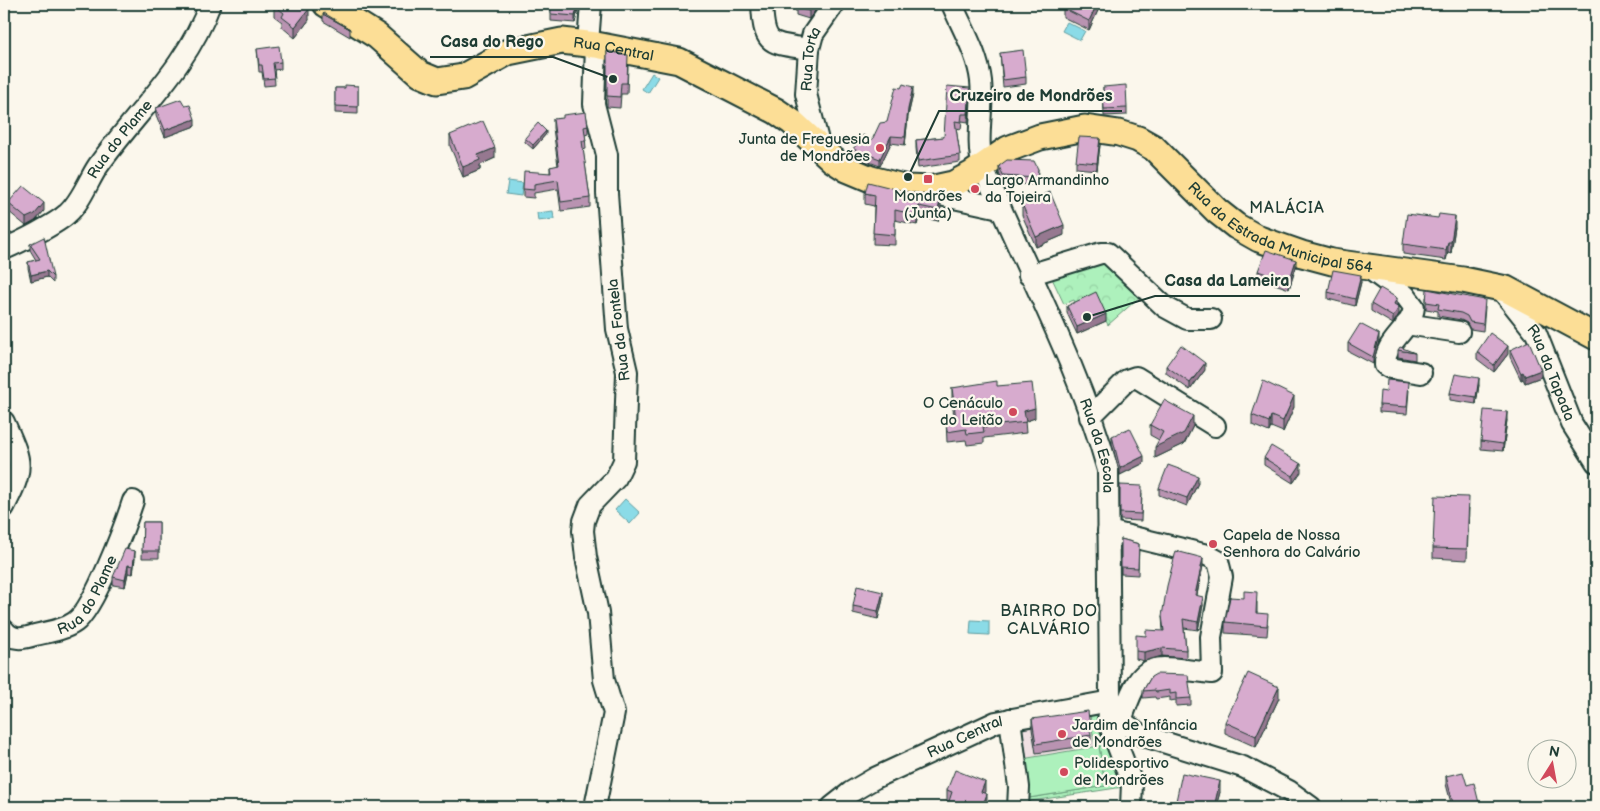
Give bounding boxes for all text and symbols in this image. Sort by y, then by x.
street label: Rua Torta [797,23,825,92]
callout: Casa do Rego [430,26,553,57]
text: Casa do Rego [440,33,544,52]
street label: Rua Central [572,33,655,65]
callout: Cruzeiro de Mondrões [939,80,1122,111]
text: Cruzeiro de Mondrões [949,87,1113,106]
street label: Rua do Plame [83,96,157,182]
place label: Junta de Freguesia de Mondrões [739,130,871,166]
marker: Junta de Freguesia de Mondrões [874,142,886,154]
place label: Largo Armandinho da Tojeira [985,171,1109,207]
marker: Mondrões (Junta) [922,173,934,185]
street label: Rua da Estrada Municipal 564 [1184,178,1374,277]
marker: Largo Armandinho da Tojeira [969,183,981,195]
place label: Mondrões (Junta) [894,187,963,223]
district label: MALÁCIA [1249,197,1325,218]
callout: Casa da Lameira [1155,265,1300,296]
text: Casa da Lameira [1165,272,1289,291]
street label: Rua da Fontela [603,278,635,382]
street label: Rua da Tapada [1523,320,1579,424]
place label: O Cenáculo do Leitão [923,394,1003,430]
street label: Rua da Escola [1075,395,1118,493]
marker: O Cenáculo do Leitão [1007,406,1019,418]
place label: Capela de Nossa Senhora do Calvário [1223,526,1361,562]
marker: Capela de Nossa Senhora do Calvário [1207,538,1219,550]
street label: Rua do Plame [55,552,121,639]
district label: BAIRRO DO CALVÁRIO [1000,602,1098,639]
street label: Rua Central [924,712,1004,762]
place label: Jardim de Infância de Mondrões [1072,716,1197,752]
marker: Jardim de Infância de Mondrões [1056,728,1068,740]
north arrow [1528,738,1578,788]
text: N [1548,742,1561,761]
place label: Polidesportivo de Mondrões [1074,754,1169,790]
marker: Polidesportivo de Mondrões [1058,766,1070,778]

